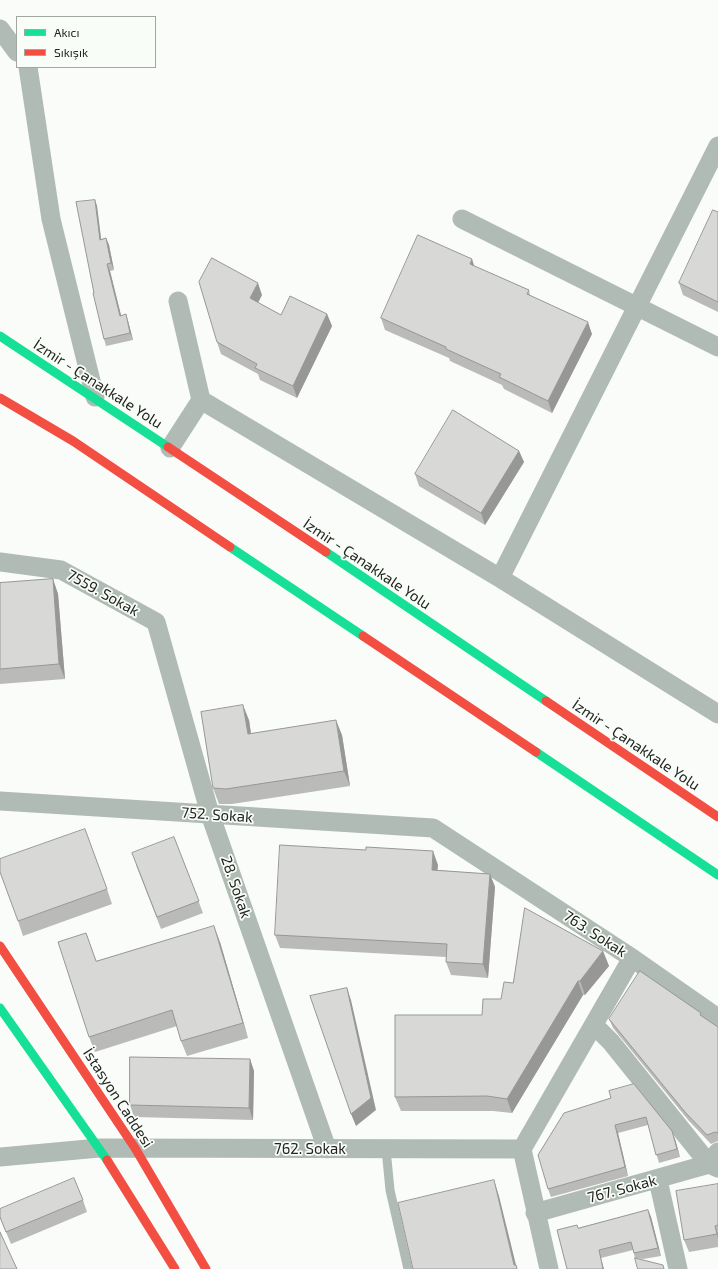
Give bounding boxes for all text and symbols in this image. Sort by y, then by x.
legend [16,16,156,68]
text: Akıcı [54,25,79,39]
text: Sıkışık [54,45,88,59]
street label: İzmir - Çanakkale Yolu [30,336,166,432]
street label: İzmir - Çanakkale Yolu [300,515,434,613]
street label: 7559. Sokak [64,566,142,620]
street label: İzmir - Çanakkale Yolu [569,696,703,794]
street label: 752. Sokak [181,804,253,826]
street label: 28. Sokak [217,853,255,921]
street label: 763. Sokak [560,907,630,961]
street label: İstasyon Caddesi [79,1045,157,1151]
street label: 762. Sokak [274,1140,346,1158]
street label: 767. Sokak [586,1171,658,1207]

